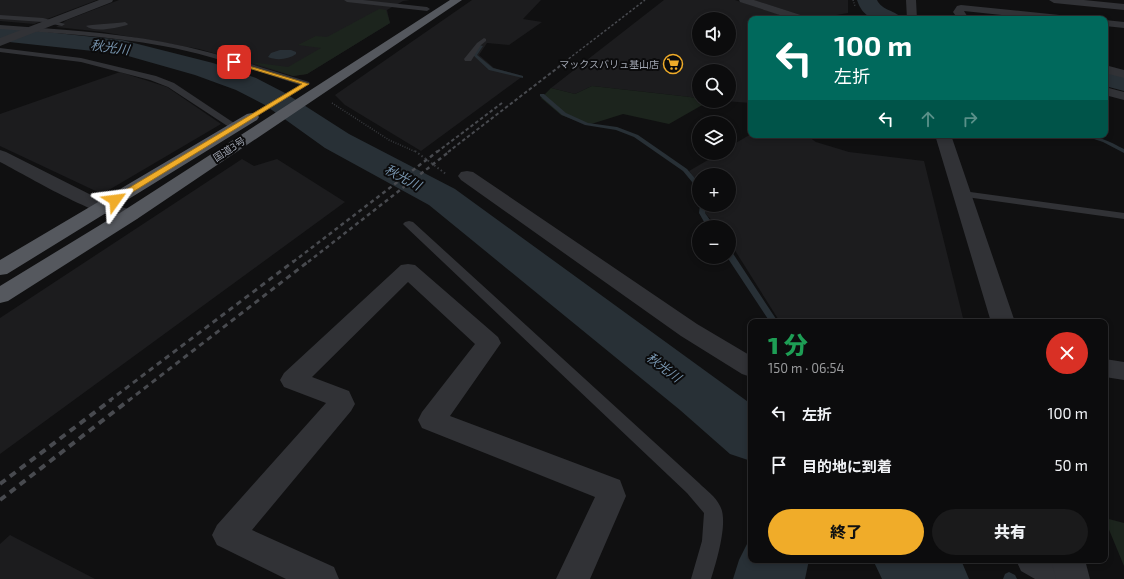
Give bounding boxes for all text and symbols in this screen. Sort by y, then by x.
map controls [692,12,736,264]
button: sound [692,12,736,56]
text: 100 m [834,28,912,62]
icon: left [768,32,820,84]
water label: 秋光川 [90,36,132,58]
pin [217,45,251,79]
icon: arrive [223,51,245,73]
supermarket icon: マックスバリュ基山店 [662,53,684,75]
place label: マックスバリュ基山店 [559,58,659,70]
button: search [692,64,736,108]
text: 左折 [834,65,870,87]
icon: left [875,108,897,130]
icon: ahead [917,108,939,130]
icon: right [959,108,981,130]
button: layers [692,116,736,160]
street label: 国道3号 [211,134,247,164]
water label: 秋光川 [382,161,426,194]
button: + [692,168,736,212]
position arrow [94,179,136,221]
button: − [692,220,736,264]
text: 1 分 [768,330,808,359]
button: close [1046,332,1088,374]
water label: 秋光川 [644,349,686,386]
text: 150 m · 06:54 [768,360,844,376]
icon: left [768,402,790,424]
text: 100 m [1047,404,1088,422]
text: 左折 [802,405,832,423]
icon: arrive [768,454,790,476]
text: 50 m [1054,456,1088,474]
text: 目的地に到着 [802,457,892,475]
button: 終了 [768,509,924,555]
button: 共有 [932,509,1088,555]

